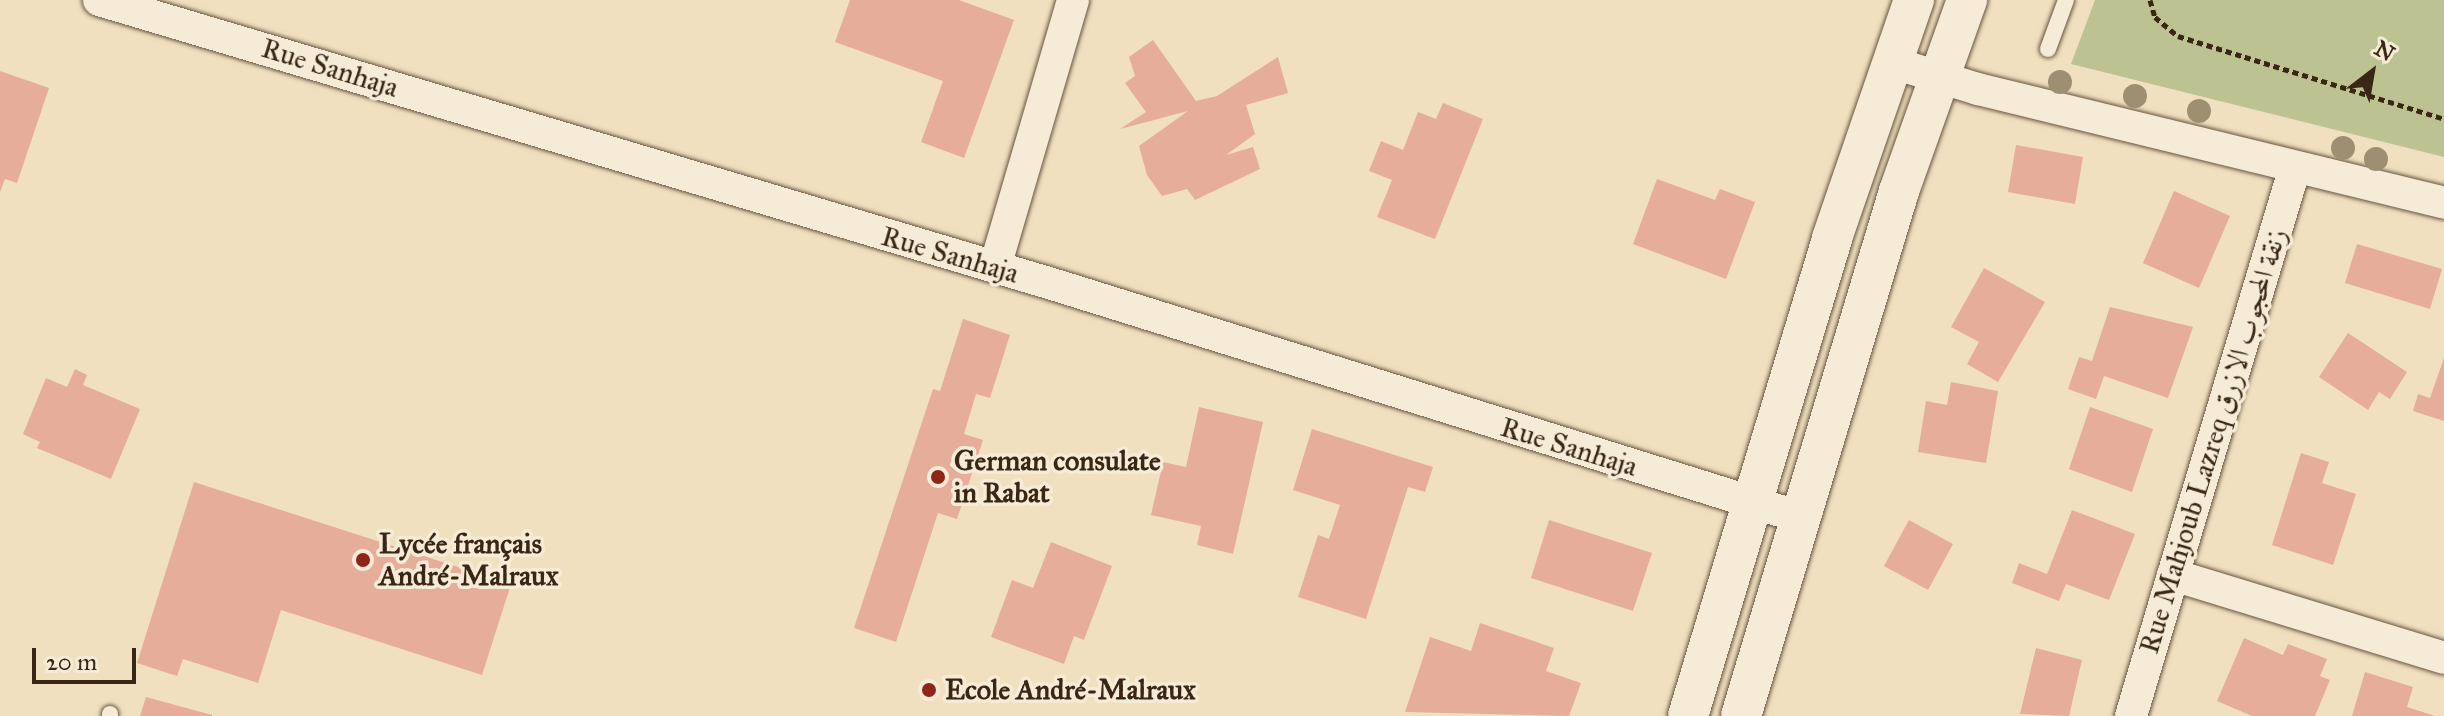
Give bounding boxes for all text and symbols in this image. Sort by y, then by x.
street label: Rue Sanhaja [258,31,402,105]
north arrow [2332,32,2412,112]
text: N [2370,35,2400,67]
street label: Rue Sanhaja [878,219,1022,291]
street label: Rue Mahjoub Lazreq زنقة المحجوب الازرق [2132,224,2294,658]
street label: Rue Sanhaja [1497,410,1641,484]
place label: German consulate in Rabat [954,444,1161,510]
marker: German consulate in Rabat [929,468,947,486]
place label: Lycée français André-Malraux [379,527,558,593]
marker: Lycée français André-Malraux [354,551,372,569]
scale bar [36,632,140,682]
text: 20 m [46,647,97,677]
place label: Ecole André-Malraux [945,673,1196,707]
marker: Ecole André-Malraux [920,681,938,699]

